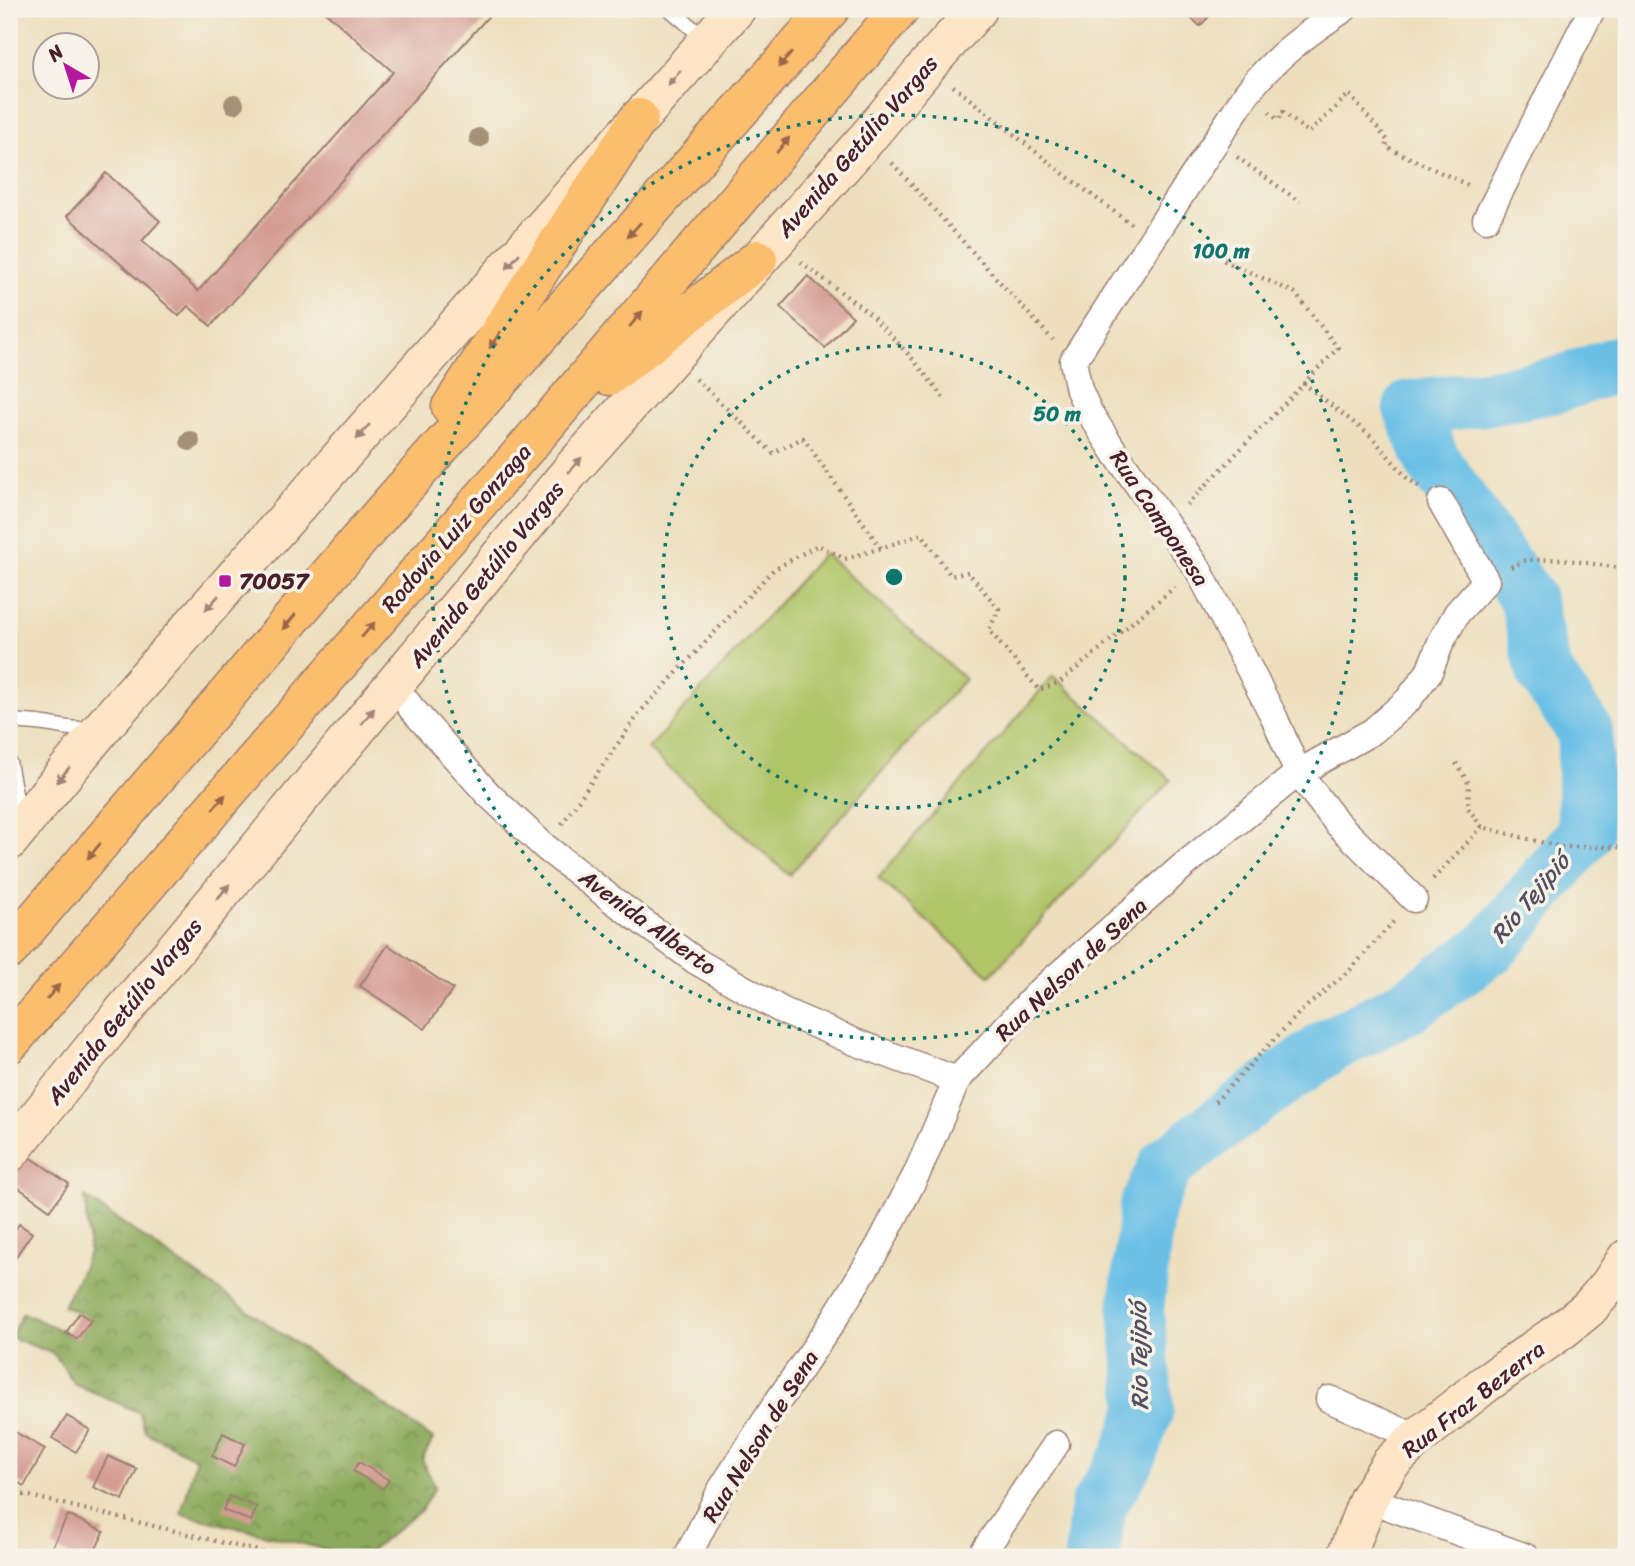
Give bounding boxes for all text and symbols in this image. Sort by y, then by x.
north arrow [32,32,102,102]
text: N [39,36,72,71]
street label: Avenida Getúlio Vargas [765,45,949,248]
one-way arrow [777,51,793,69]
one-way arrow [666,69,682,87]
one-way arrow [775,137,790,154]
one-way arrow [626,221,642,239]
text: 100 m [1192,232,1250,270]
one-way arrow [505,252,521,270]
one-way arrow [628,310,643,327]
one-way arrow [489,330,502,349]
text: 50 m [1033,395,1082,433]
one-way arrow [355,423,371,440]
street label: Rodovia Luiz Gonzaga [371,434,542,623]
street label: Rua Camponesa [1099,441,1221,595]
one-way arrow [567,457,582,474]
street label: Avenida Getúlio Vargas [397,471,575,678]
place label: 70057 [239,561,310,602]
centre of rings [882,565,906,589]
marker: 70057 [217,573,233,589]
one-way arrow [204,594,220,612]
one-way arrow [282,613,297,630]
one-way arrow [360,622,375,639]
one-way arrow [360,708,375,725]
one-way arrow [56,765,71,783]
one-way arrow [211,793,227,811]
water label: Rio Tejipió [1479,840,1584,953]
one-way arrow [87,842,102,859]
street label: Avenida Alberto [569,857,726,987]
one-way arrow [215,883,230,900]
street label: Rua Nelson de Sena [985,887,1158,1052]
street label: Avenida Getúlio Vargas [35,908,213,1115]
one-way arrow [45,984,61,1001]
water label: Rio Tejipió [1117,1297,1161,1410]
street label: Rua Fraz Bezerra [1392,1329,1555,1469]
street label: Rua Nelson de Sena [691,1342,830,1531]

